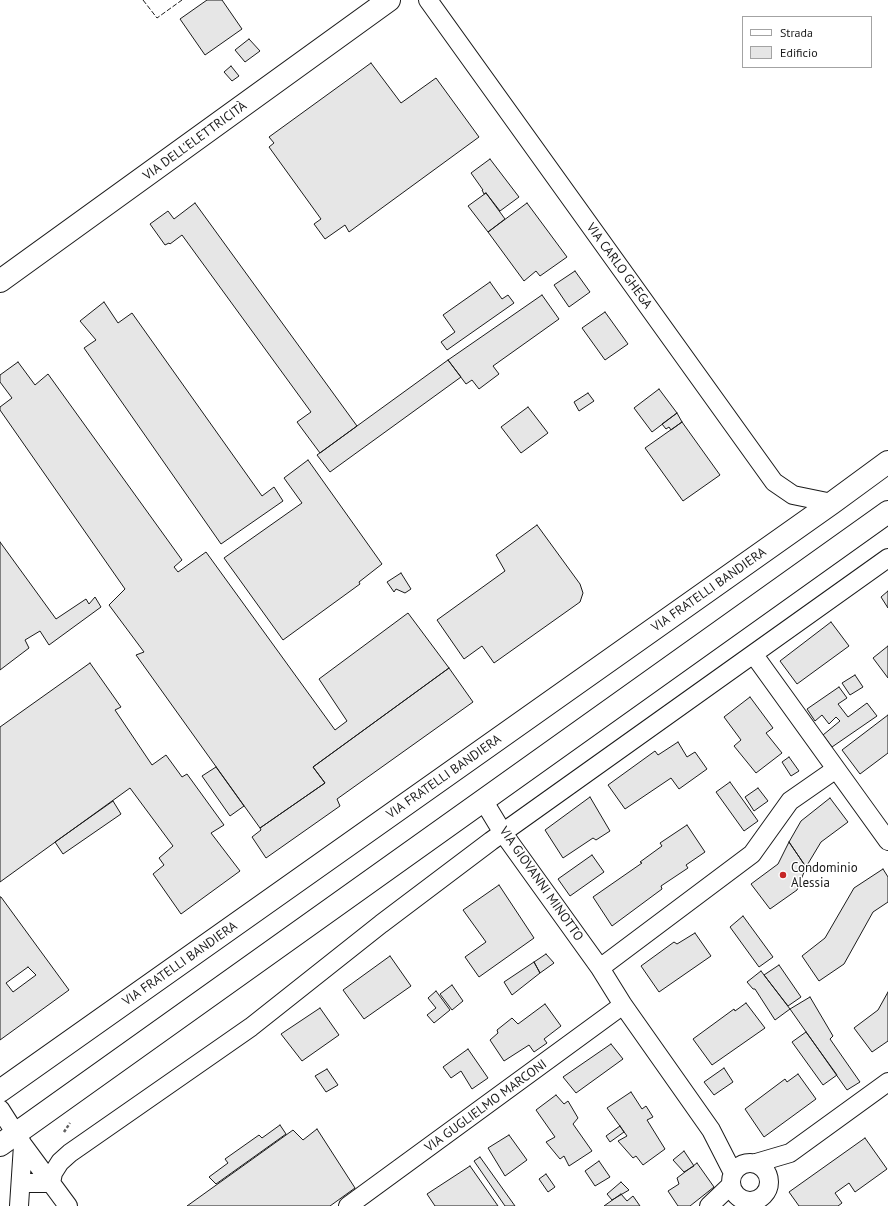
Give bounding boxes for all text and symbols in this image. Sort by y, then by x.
legend [742,16,872,68]
text: Strada [780,25,813,40]
text: Edificio [780,45,818,60]
street label: VIA DELL'ELETTRICITÀ [140,98,250,184]
street label: VIA CARLO GHEGA [583,220,655,312]
street label: VIA FRATELLI BANDIERA [649,545,769,635]
street label: VIA FRATELLI BANDIERA [384,732,504,822]
street label: VIA GIOVANNI MINOTTO [496,824,586,944]
place label: Condominio Alessia [791,860,858,891]
marker: Condominio Alessia [778,870,788,880]
street label: VIA FRATELLI BANDIERA [120,919,240,1009]
street label: VIA GUGLIELMO MARCONI [422,1056,550,1156]

